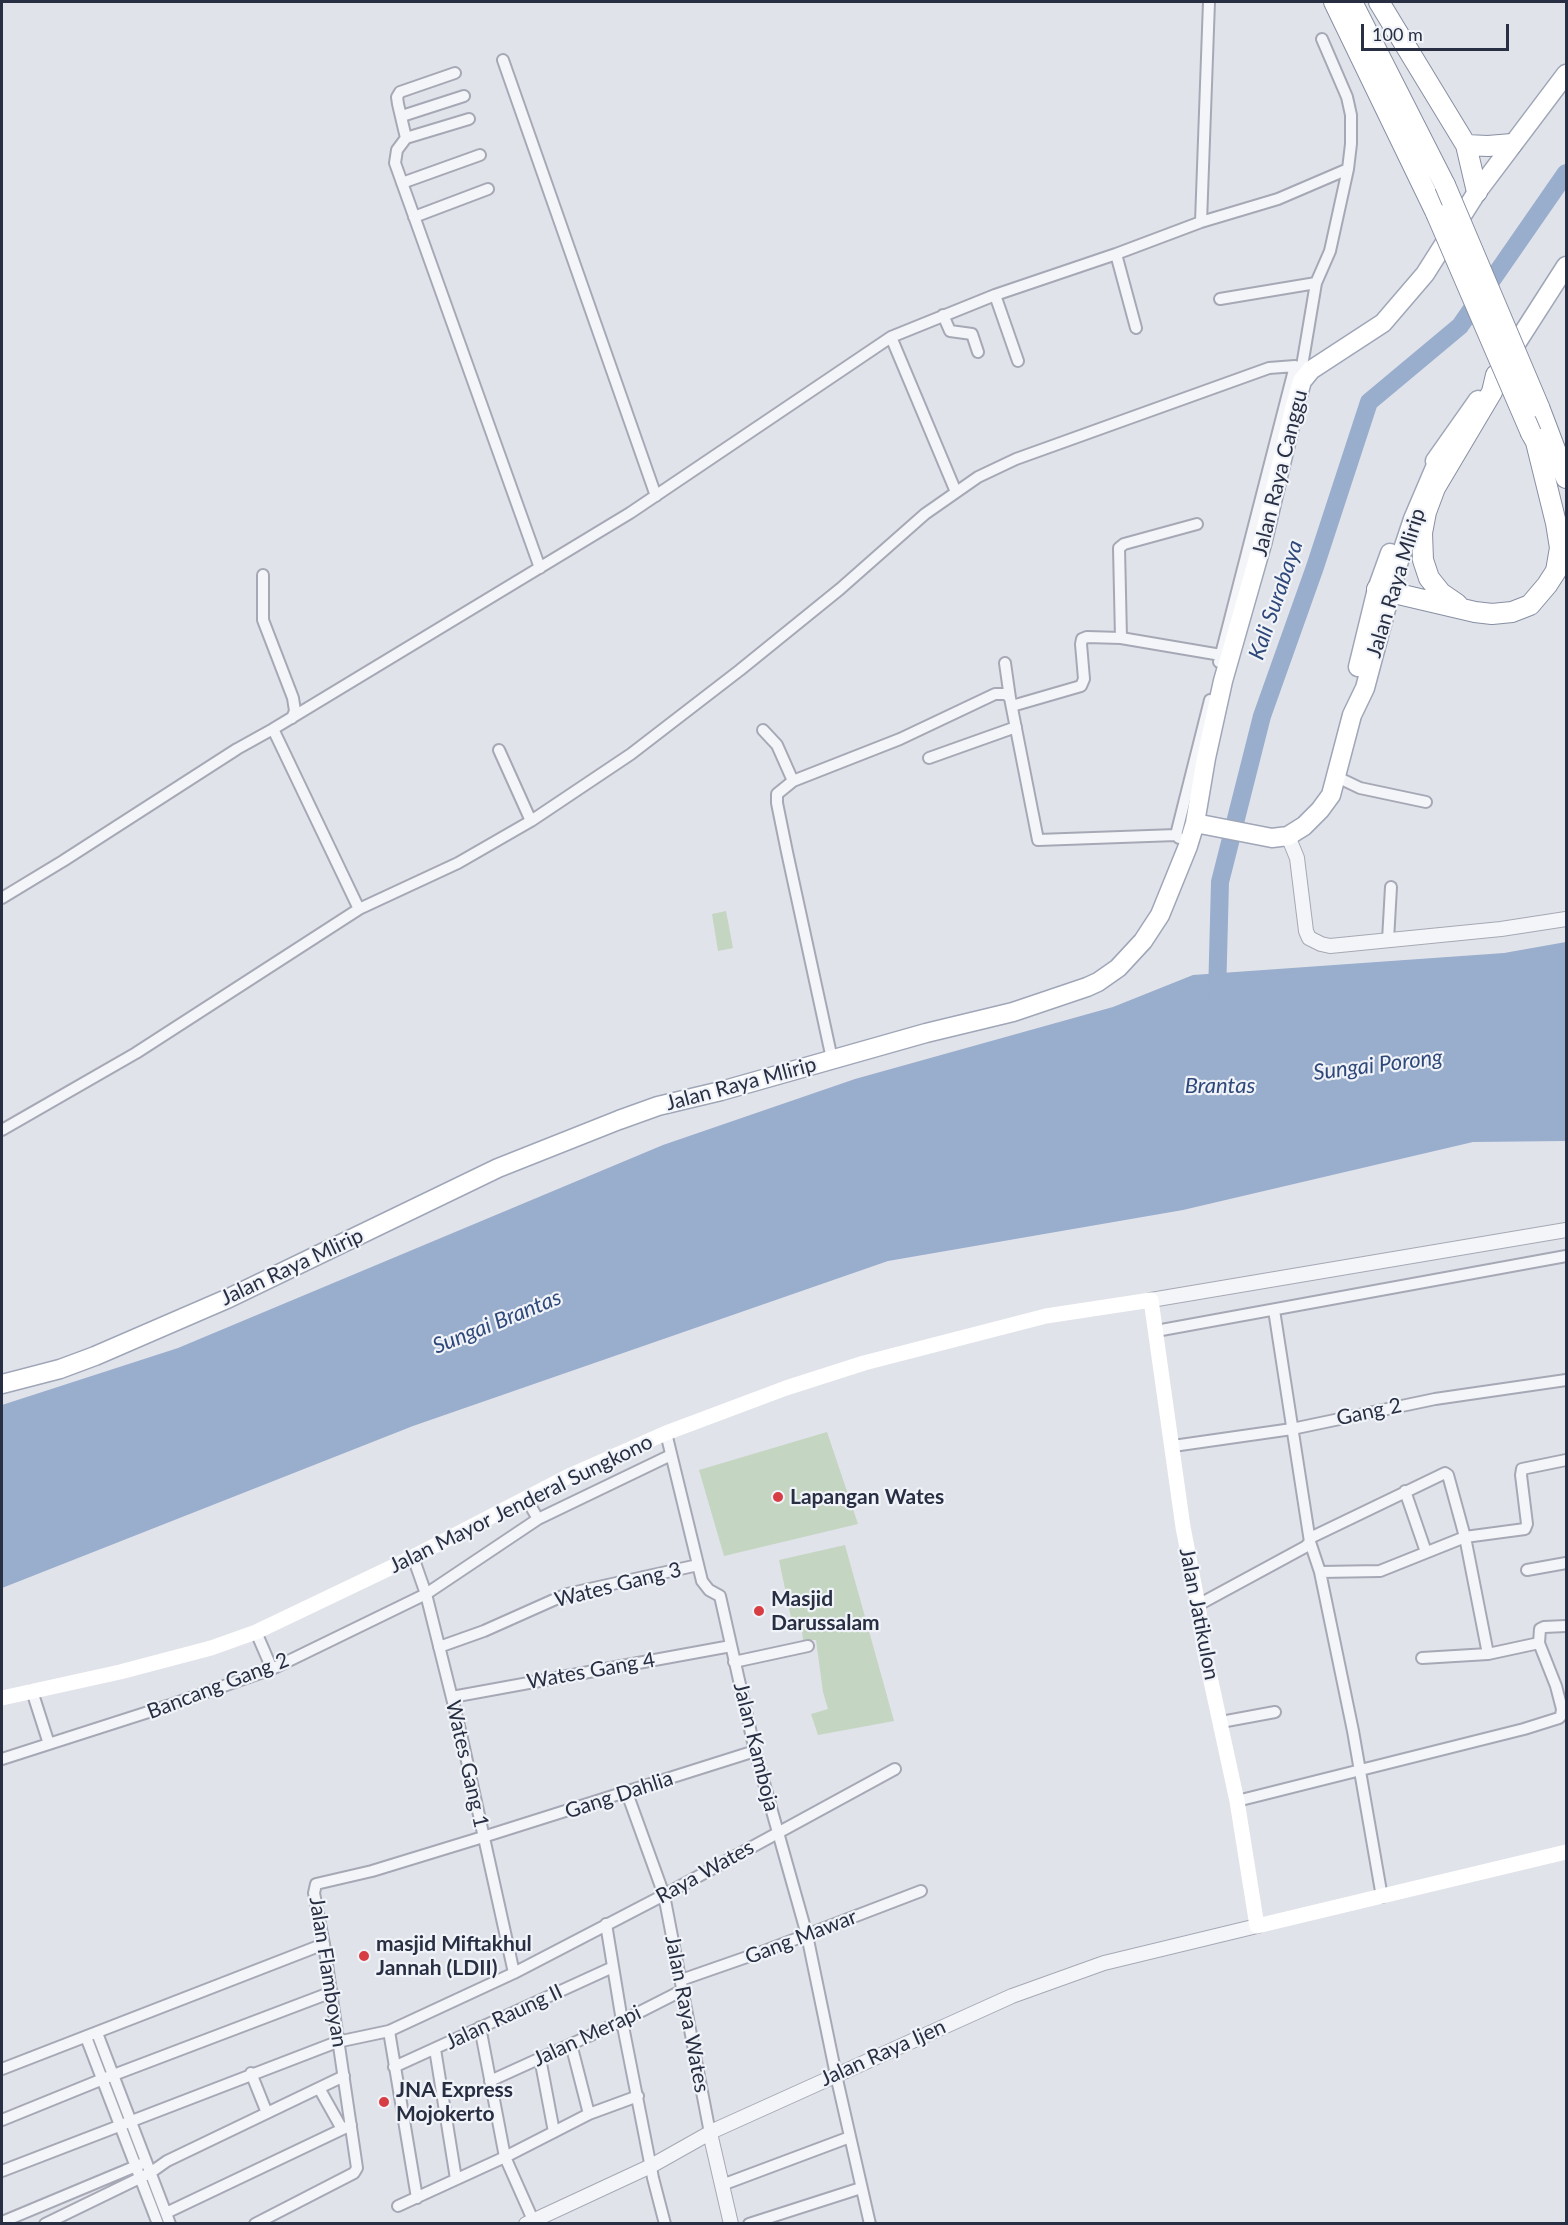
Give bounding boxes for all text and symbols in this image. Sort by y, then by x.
scale bar [1364,12,1512,50]
text: 100 m [1372,23,1423,45]
street label: Jalan Raya Canggu [1247,387,1313,559]
street label: Jalan Raya Mlirip [1361,505,1431,661]
water label: Kali Surabaya [1243,537,1309,663]
water label: Sungai Porong [1312,1044,1444,1086]
street label: Jalan Raya Mlirip [663,1052,819,1116]
water label: Brantas [1185,1073,1255,1099]
street label: Jalan Raya Mlirip [217,1223,367,1311]
water label: Sungai Brantas [429,1284,565,1360]
street label: Gang 2 [1334,1393,1404,1431]
street label: Jalan Mayor Jenderal Sungkono [385,1429,657,1579]
place label: Lapangan Wates [790,1484,944,1510]
marker: Lapangan Wates [771,1490,785,1504]
street label: Jalan Jatikulon [1174,1546,1224,1682]
street label: Wates Gang 3 [552,1557,684,1613]
place label: Masjid Darussalam [771,1586,880,1636]
marker: Masjid Darussalam [752,1604,766,1618]
street label: Bancang Gang 2 [143,1647,293,1725]
street label: Wates Gang 4 [525,1647,657,1695]
street label: Jalan Kamboja [728,1680,784,1814]
street label: Wates Gang 1 [440,1698,494,1830]
street label: Gang Dahlia [562,1766,676,1824]
street label: Raya Wates [652,1835,758,1909]
street label: Jalan Flamboyan [304,1895,352,2049]
street label: Gang Mawar [742,1904,860,1970]
place label: masjid Miftakhul Jannah (LDII) [376,1931,532,1981]
street label: Jalan Raya Wates [659,1933,715,2095]
marker: masjid Miftakhul Jannah (LDII) [357,1949,371,1963]
street label: Jalan Raung II [441,1979,567,2055]
street label: Jalan Merapi [529,2000,645,2072]
street label: Jalan Raya Ijen [816,2014,950,2092]
place label: JNA Express Mojokerto [396,2077,513,2127]
marker: JNA Express Mojokerto [377,2095,391,2109]

